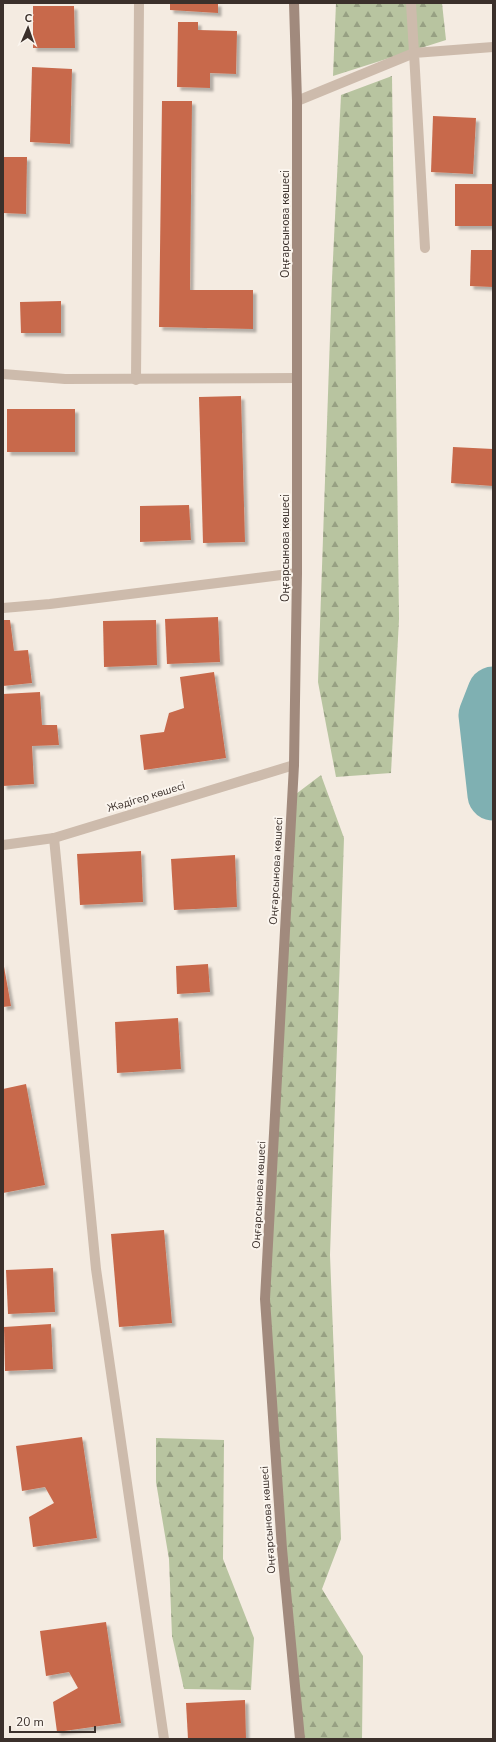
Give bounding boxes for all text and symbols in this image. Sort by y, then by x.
north arrow [8,8,48,48]
text: С [24,11,33,26]
street label: Оңғарсынова көшесі [278,170,293,278]
street label: Оңғарсынова көшесі [278,494,293,602]
street label: Жәдігер көшесі [105,778,187,816]
street label: Оңғарсынова көшесі [266,817,286,925]
street label: Оңғарсынова көшесі [249,1141,269,1249]
street label: Оңғарсынова көшесі [257,1466,279,1574]
scale bar [10,1708,95,1734]
text: 20 m [16,1714,44,1730]

